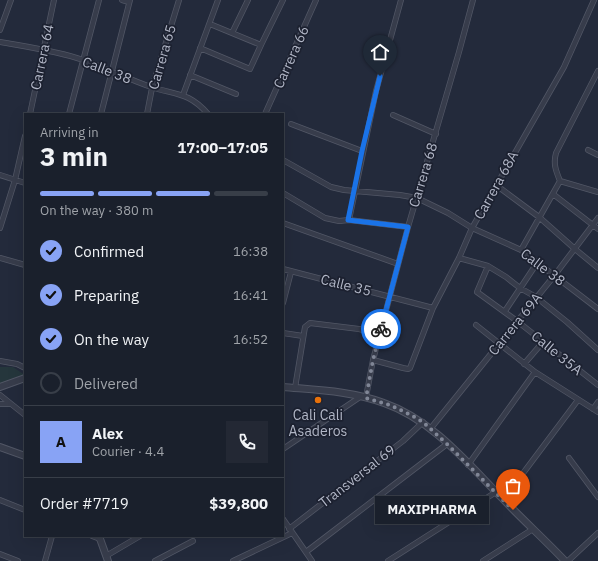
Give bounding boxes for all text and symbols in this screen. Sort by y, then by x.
street label: Carrera 64 [26,22,58,92]
street label: Carrera 65 [144,22,180,92]
street label: Carrera 66 [269,23,313,91]
pin [363,35,397,76]
icon: home [369,41,391,63]
street label: Calle 38 [80,52,134,88]
text: Arriving in [40,124,99,141]
text: 17:00–17:05 [177,138,268,157]
text: 3 min [40,139,108,173]
street label: Carrera 68 [405,140,441,210]
street label: Carrera 68A [470,148,522,222]
text: On the way · 380 m [40,202,153,219]
icon: check [40,240,62,262]
text: Confirmed [74,242,144,261]
text: 16:38 [233,243,268,260]
street label: Calle 38 [517,244,569,290]
street label: Calle 35 [319,270,373,300]
icon: check [40,284,62,306]
text: Preparing [74,286,139,305]
text: 16:41 [233,287,268,304]
street label: Carrera 69A [484,289,546,359]
courier [361,309,401,349]
icon: bike [370,318,392,340]
street label: Calle 35A [528,327,586,379]
icon: check [40,328,62,350]
text: On the way [74,330,149,349]
text: 16:52 [233,331,268,348]
text: Delivered [74,374,138,393]
marker: Cali Cali Asaderos [313,395,323,405]
place label: Cali Cali Asaderos [289,406,348,440]
button: phone [226,421,268,463]
text: Alex [92,424,123,443]
text: A [56,432,66,451]
street label: Transversal 69 [315,440,399,512]
text: Courier · 4.4 [92,443,164,460]
pin [496,469,530,510]
icon: bag [502,475,524,497]
text: Order #7719 [40,494,129,513]
text: $39,800 [209,494,268,513]
callout: MAXIPHARMA [375,496,489,524]
text: MAXIPHARMA [387,501,477,518]

